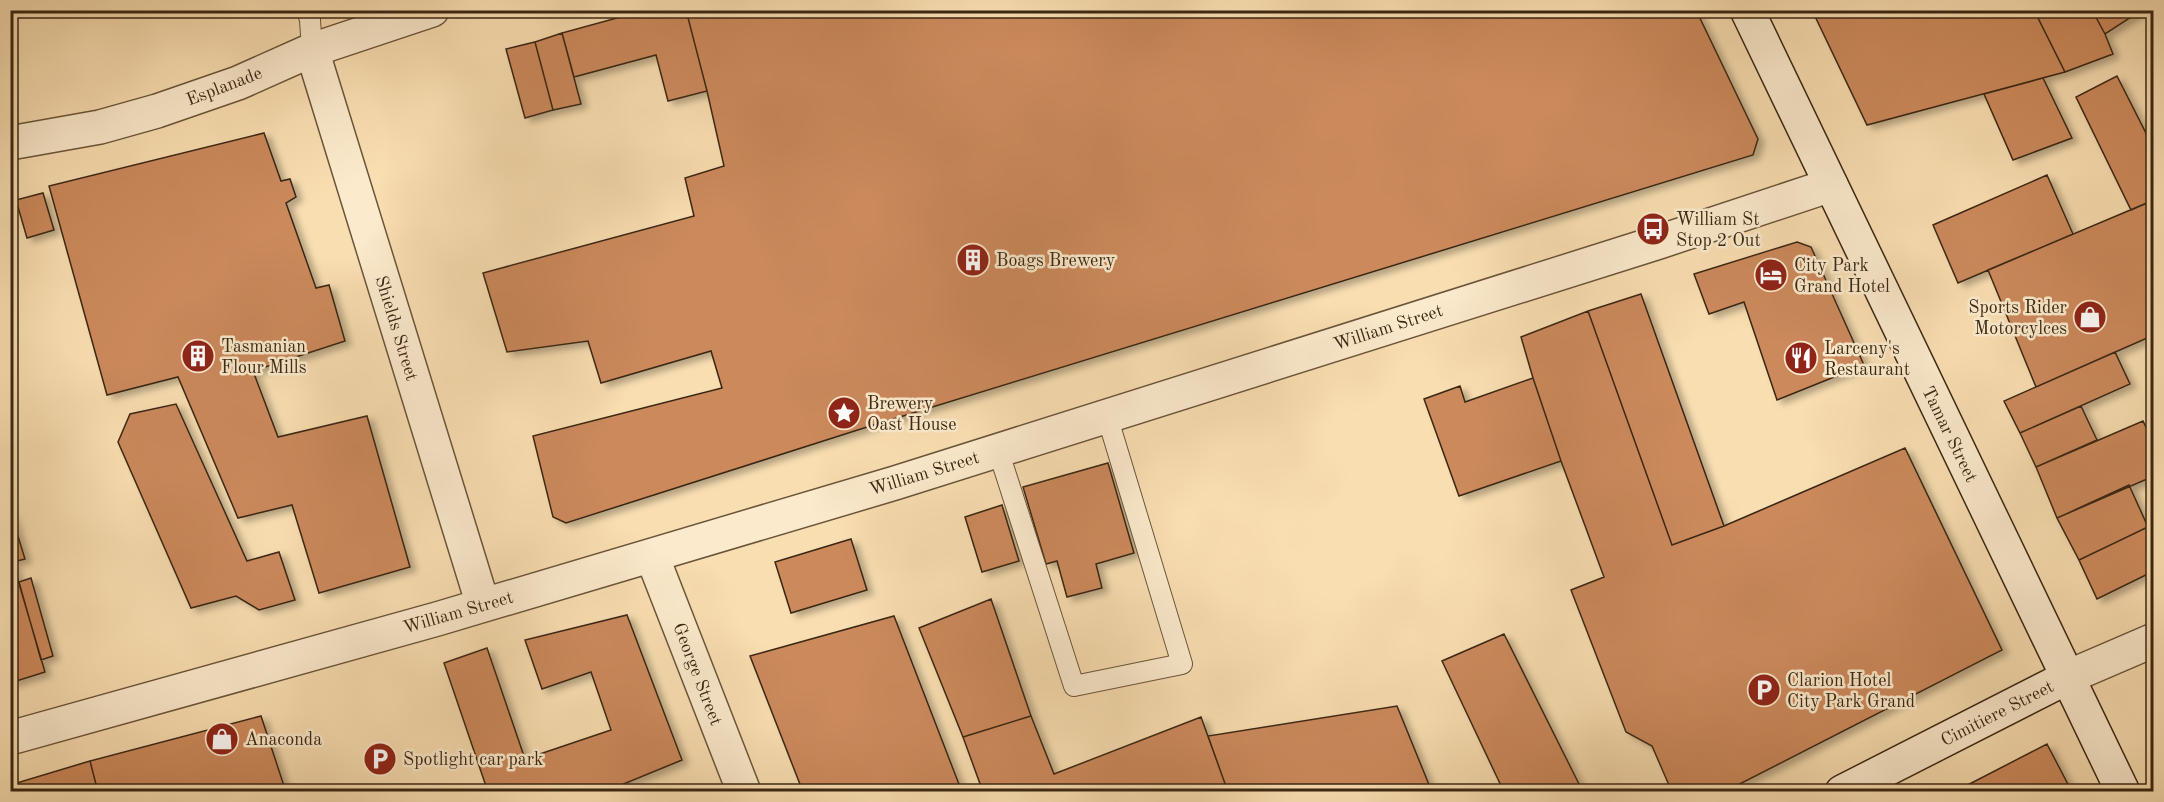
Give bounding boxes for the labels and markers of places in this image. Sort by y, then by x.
bus stop icon: William St Stop 2 Out [1635,211,1671,247]
place label: William St Stop 2 Out [1676,211,1761,250]
building icon: Boags Brewery [955,242,991,278]
place label: Boags Brewery [996,252,1116,270]
hotel icon: City Park Grand Hotel [1753,257,1789,293]
place label: City Park Grand Hotel [1794,257,1890,296]
place label: Sports Rider Motorcylces [1968,299,2068,338]
shop icon: Sports Rider Motorcylces [2072,299,2108,335]
building icon: Tasmanian Flour Mills [180,338,216,374]
place label: Tasmanian Flour Mills [221,338,307,377]
restaurant icon: Larceny's Restaurant [1783,340,1819,376]
place label: Larceny's Restaurant [1824,340,1910,379]
place icon: Brewery Oast House [826,395,862,431]
place label: Brewery Oast House [867,395,956,434]
parking icon: Clarion Hotel City Park Grand [1746,672,1782,708]
place label: Clarion Hotel City Park Grand [1787,672,1915,711]
shop icon: Anaconda [204,721,240,757]
place label: Anaconda [245,731,322,749]
parking icon: Spotlight car park [362,741,398,777]
place label: Spotlight car park [403,751,543,769]

